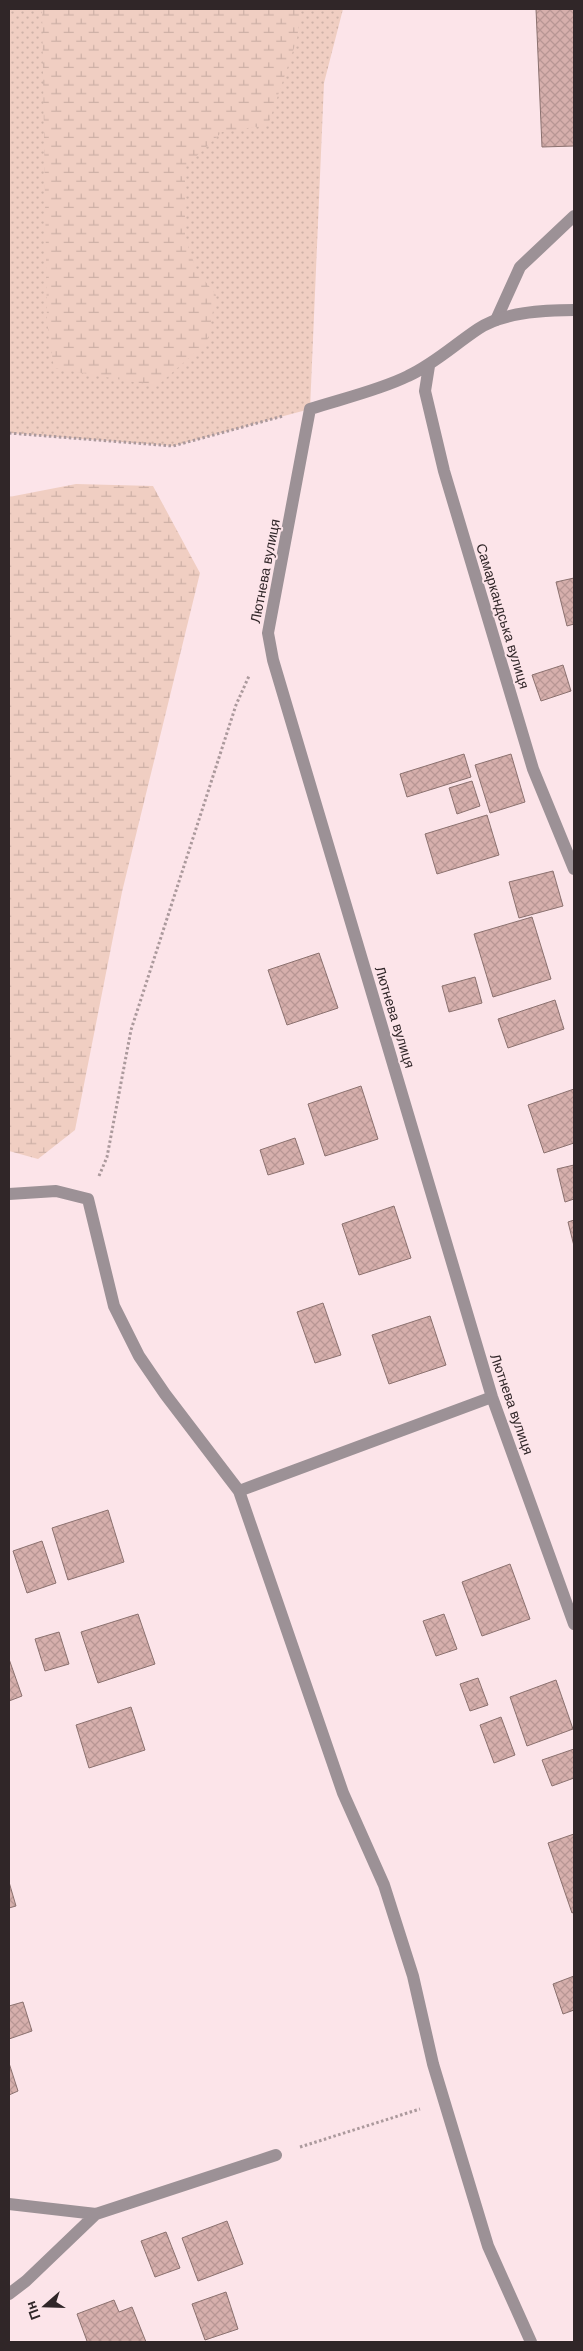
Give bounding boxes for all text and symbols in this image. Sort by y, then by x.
street label: Лютнева вулиця [247,518,283,624]
street label: Самаркандська вулиця [473,541,533,691]
street label: Лютнева вулиця [372,964,418,1070]
street label: Лютнева вулиця [487,1351,537,1457]
north arrow [20,2281,70,2331]
text: Пн [22,2299,43,2322]

